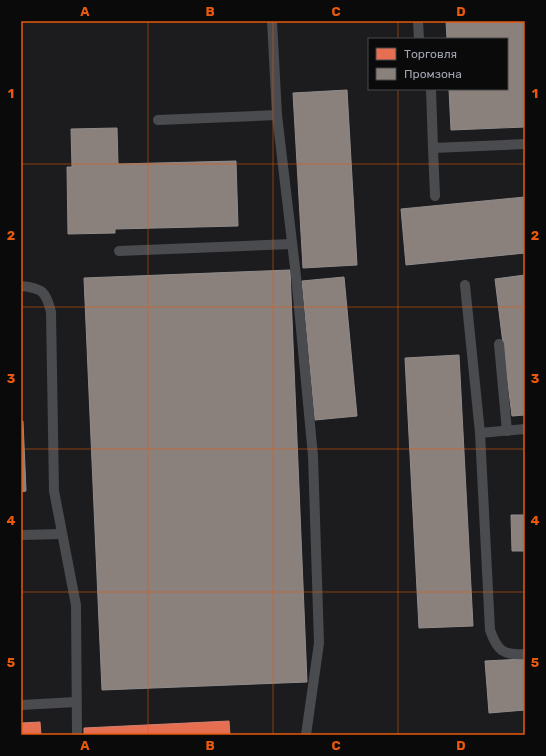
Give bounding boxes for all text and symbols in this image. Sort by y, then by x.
text: A [80,4,90,19]
text: B [205,4,215,19]
text: C [331,4,341,19]
text: D [456,4,466,19]
legend [368,38,508,90]
text: Торговля [404,47,457,61]
text: Промзона [404,67,462,81]
text: 1 [8,86,14,101]
text: 1 [532,86,538,101]
text: 2 [7,228,15,243]
text: 2 [531,228,539,243]
text: 3 [7,371,16,386]
text: 3 [531,371,540,386]
text: 4 [7,513,16,528]
text: 4 [531,513,540,528]
text: 5 [7,655,15,670]
text: 5 [531,655,539,670]
text: A [80,738,90,753]
text: B [205,738,215,753]
text: C [331,738,341,753]
text: D [456,738,466,753]

